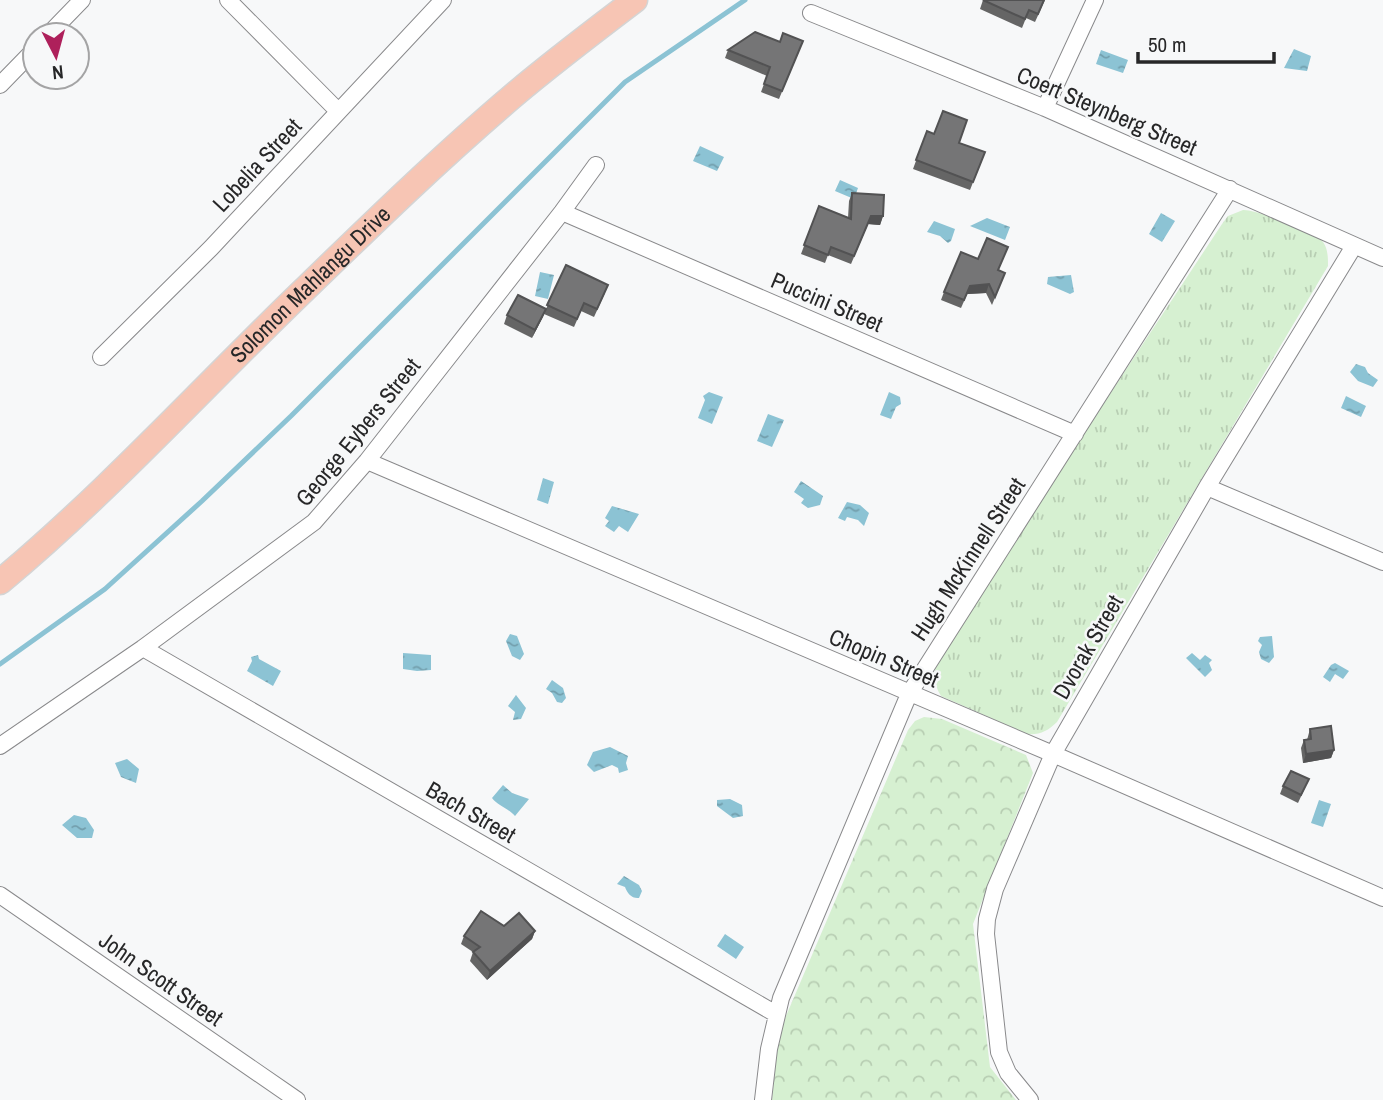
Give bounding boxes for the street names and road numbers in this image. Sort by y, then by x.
street label: Coert Steynberg Street [1012,59,1202,162]
street label: Lobelia Street [205,111,308,218]
street label: Solomon Mahlangu Drive [223,199,397,369]
street label: Puccini Street [767,264,888,339]
street label: George Eybers Street [288,351,427,512]
street label: Hugh McKinnell Street [903,471,1032,646]
street label: Dvorak Street [1045,589,1130,704]
street label: Chopin Street [825,621,944,695]
street label: Bach Street [421,774,522,850]
street label: John Scott Street [93,924,229,1033]

